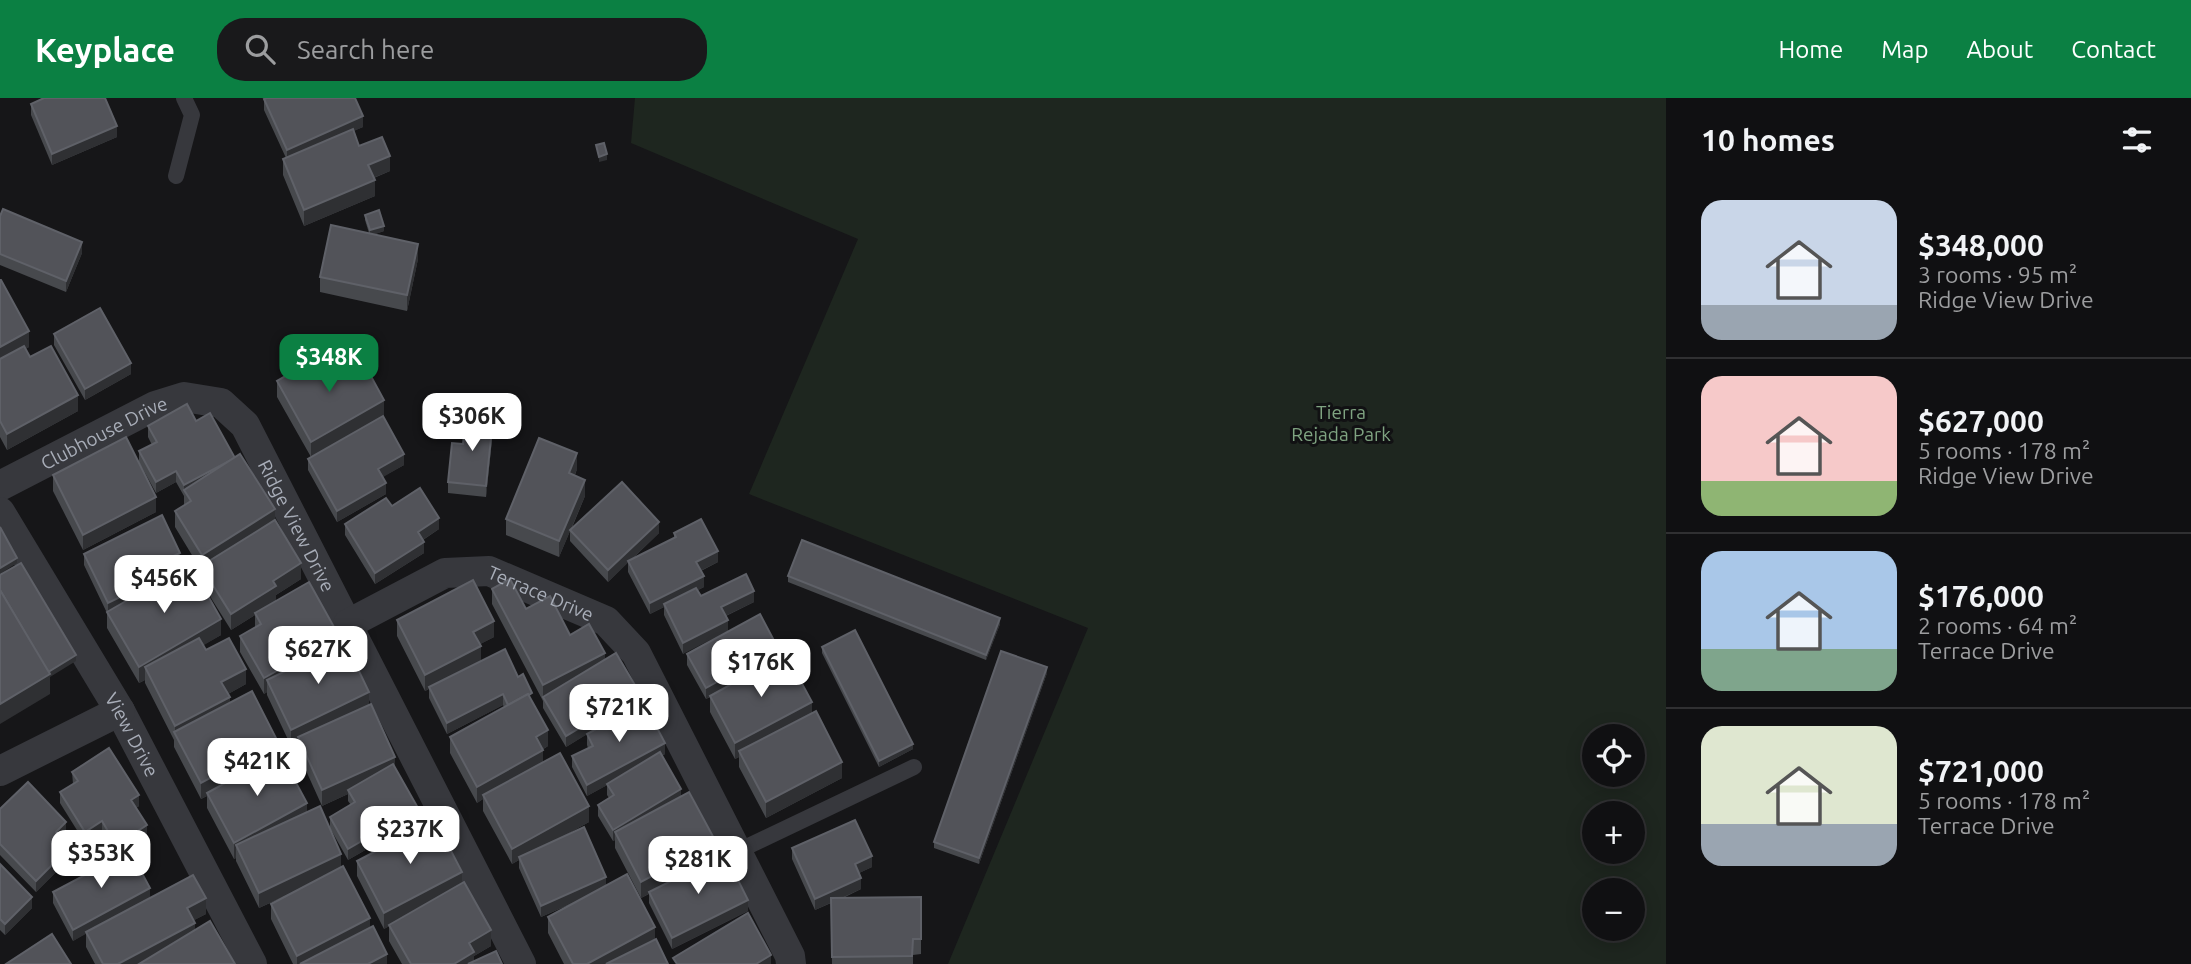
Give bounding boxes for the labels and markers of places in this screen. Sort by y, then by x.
pin: $348K [280,334,378,394]
pin: $306K [423,394,521,453]
pin: $456K [115,556,213,615]
pin: $627K [269,626,367,686]
pin: $176K [712,640,810,699]
pin: $721K [570,684,668,744]
pin: $421K [208,738,306,798]
pin: $237K [361,806,459,866]
pin: $353K [52,830,150,890]
pin: $281K [649,836,747,896]

